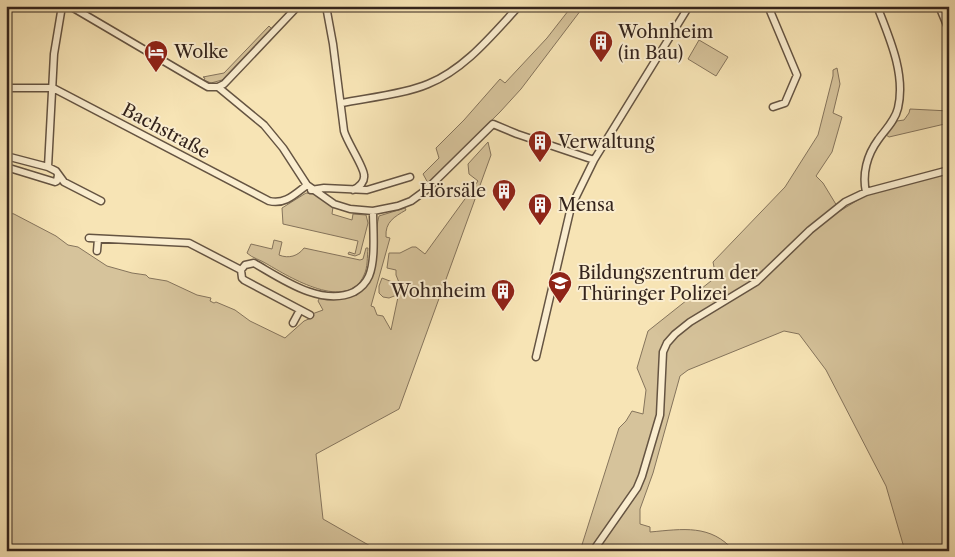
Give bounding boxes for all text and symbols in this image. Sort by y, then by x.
place label: Wohnheim (in Bau) [617,21,714,64]
building icon: Wohnheim (in Bau) [588,29,614,63]
hotel icon: Wolke [143,39,169,73]
place label: Wolke [173,41,228,63]
street label: Bachstraße [118,99,214,163]
building icon: Verwaltung [527,129,553,163]
place label: Verwaltung [557,131,655,153]
building icon: Hörsäle [491,178,517,212]
place label: Hörsäle [420,180,486,202]
building icon: Mensa [527,192,553,226]
place label: Mensa [558,194,615,216]
place label: Bildungszentrum der Thüringer Polizei [578,262,758,305]
school or university icon: Bildungszentrum der Thüringer Polizei [547,270,573,304]
building icon: Wohnheim [490,278,516,312]
place label: Wohnheim [390,280,486,302]

